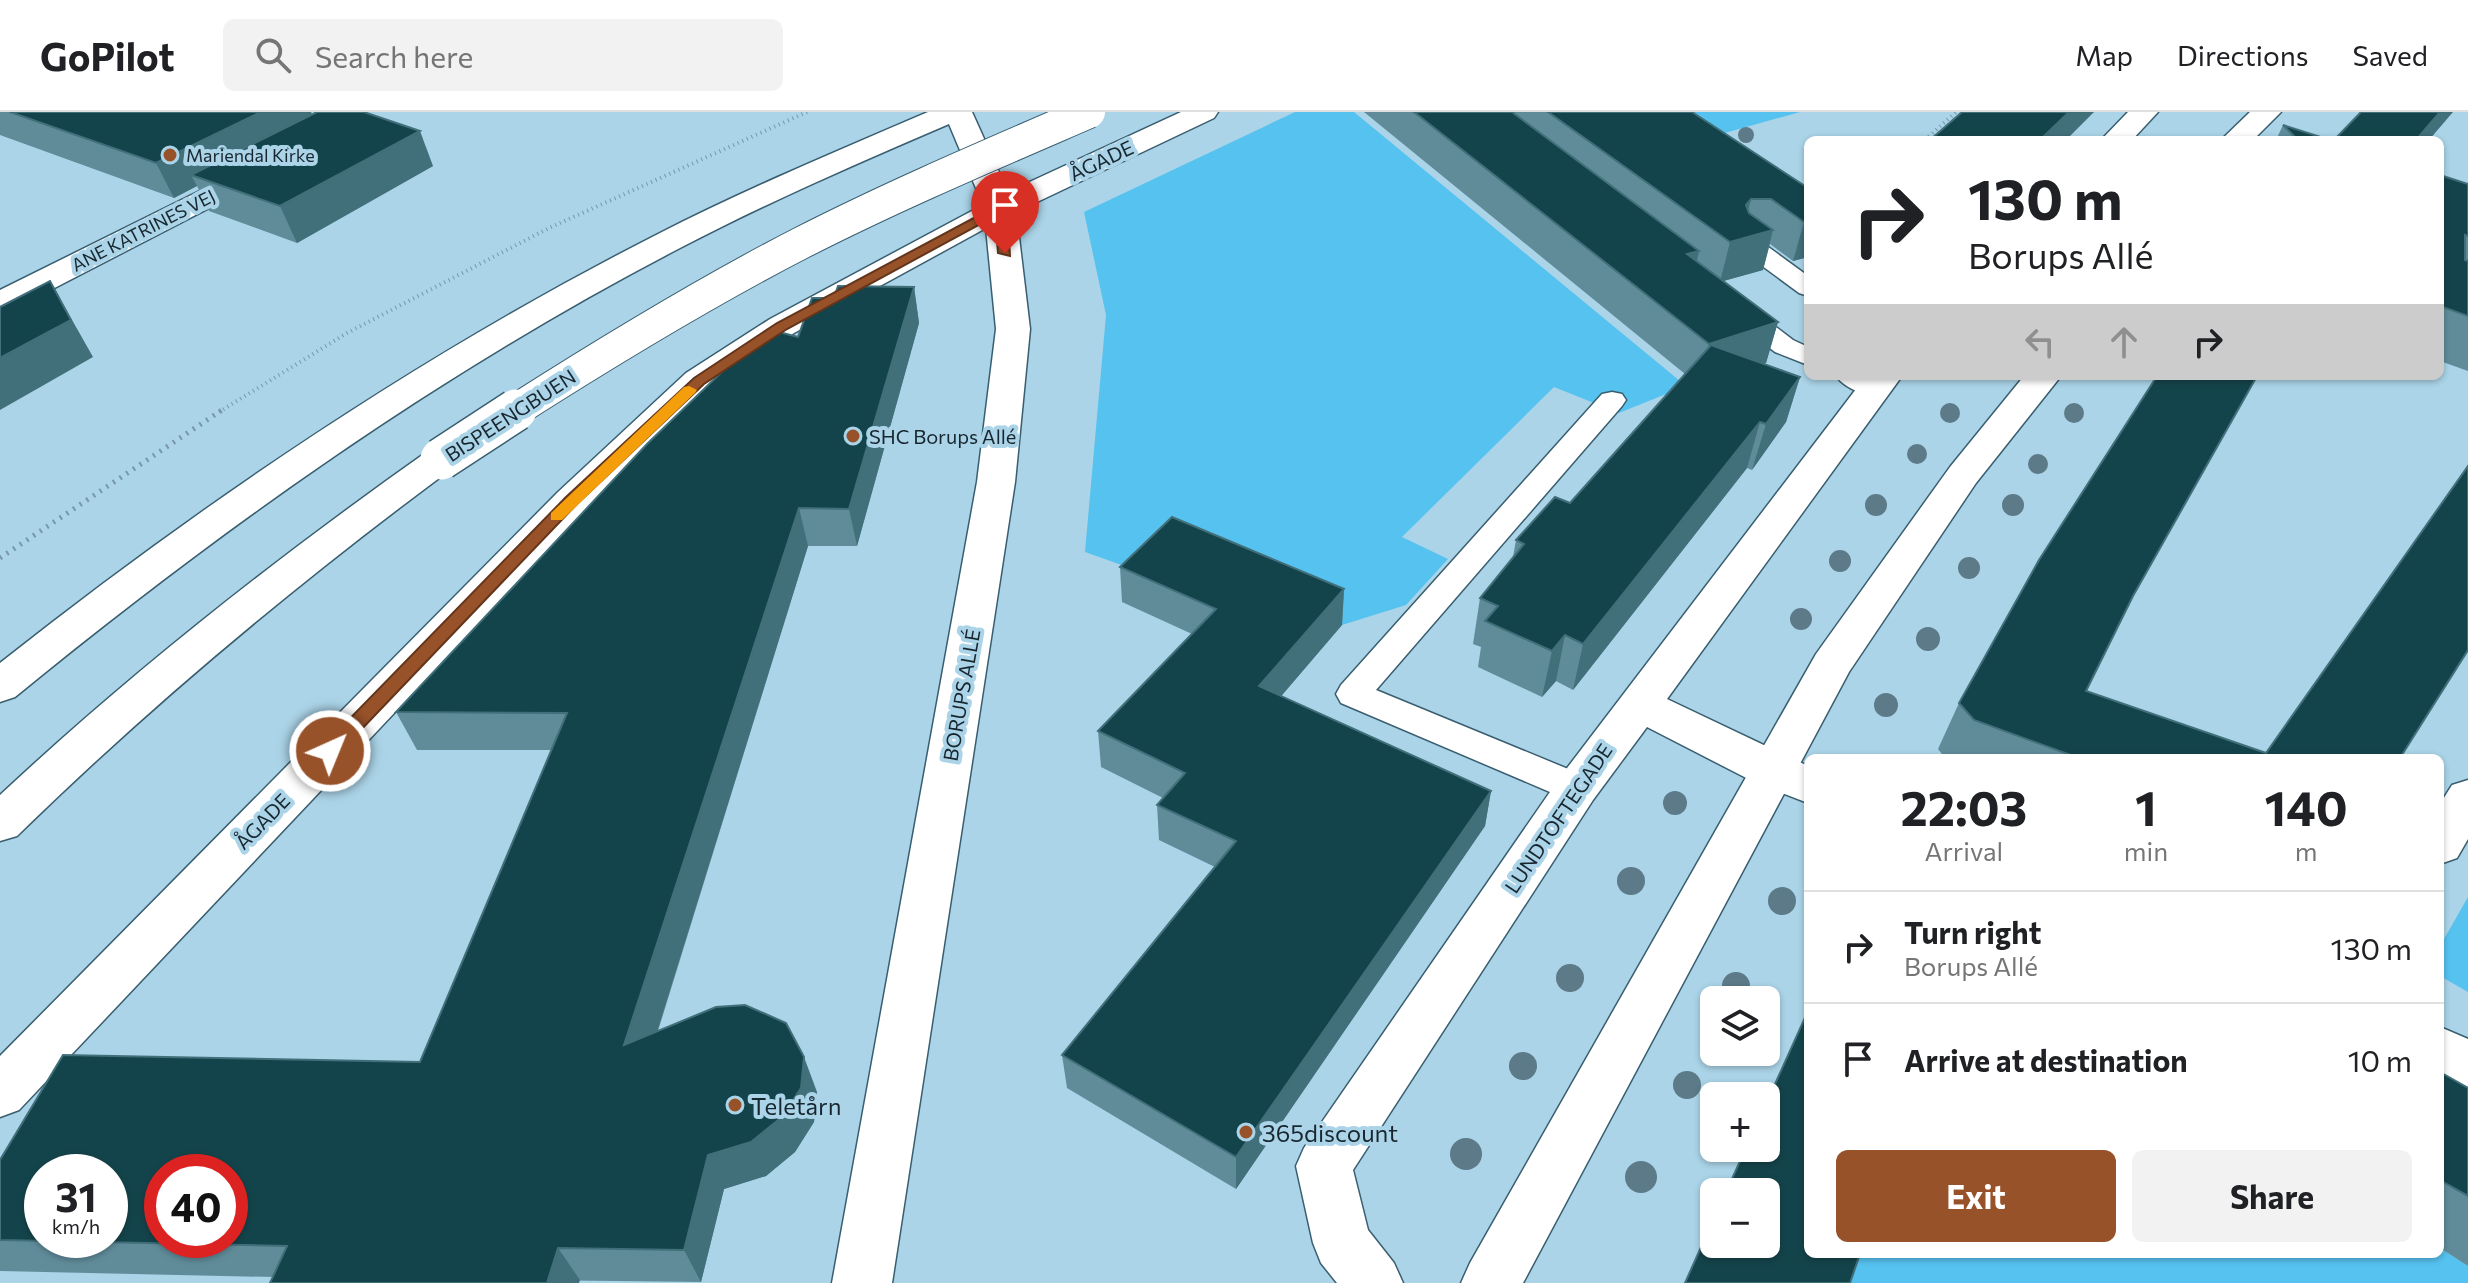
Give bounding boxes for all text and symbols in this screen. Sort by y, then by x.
search box [223,19,783,91]
text: GoPilot [40,32,175,79]
icon: search [251,33,295,77]
text: Search here [315,37,473,74]
text: Map [2075,38,2133,72]
text: Directions [2177,38,2308,72]
text: Saved [2352,38,2428,72]
street label: ÅGADE [1065,135,1137,185]
place label: Mariendal Kirke [186,144,315,166]
marker: Mariendal Kirke [161,146,179,164]
text: 130 m [1968,163,2123,232]
icon: right [1836,168,1940,272]
pin [971,171,1039,253]
icon: arrive [983,183,1027,227]
street label: ANE KATRINES VEJ [68,184,218,276]
text: Borups Allé [1968,232,2154,276]
icon: left [2018,320,2062,364]
icon: ahead [2102,320,2146,364]
icon: right [2186,320,2230,364]
street label: BISPEENGBUEN [440,364,580,466]
place label: SHC Borups Allé [869,424,1016,448]
marker: SHC Borups Allé [844,427,862,445]
street label: BORUPS ALLÉ [938,627,984,763]
position arrow [288,709,372,793]
street label: LUNDTOFTEGADE [1499,739,1617,897]
text: 22:03 [1900,777,2027,836]
text: 1 [2135,777,2157,836]
text: 140 [2264,777,2348,836]
street label: ÅGADE [230,788,294,854]
text: Arrival [1925,835,2003,866]
text: min [2124,835,2168,866]
text: m [2295,835,2317,866]
text: Turn right [1904,913,2041,950]
icon: right [1836,925,1880,969]
text: 130 m [2331,929,2412,966]
text: Borups Allé [1904,950,2038,981]
map controls [1700,986,1780,1258]
button: layers [1700,986,1780,1066]
icon: arrive [1836,1037,1880,1081]
text: Arrive at destination [1904,1041,2188,1078]
text: 10 m [2348,1041,2412,1078]
button: + [1700,1082,1780,1162]
place label: Teletårn [751,1091,841,1120]
marker: Teletårn [726,1096,744,1114]
place label: 365discount [1262,1118,1398,1147]
marker: 365discount [1237,1123,1255,1141]
button: Exit [1836,1150,2116,1242]
button: Share [2132,1150,2412,1242]
speed limit sign: 40 [144,1154,248,1258]
text: 31 [55,1171,97,1220]
button: − [1700,1178,1780,1258]
text: km/h [52,1214,100,1238]

